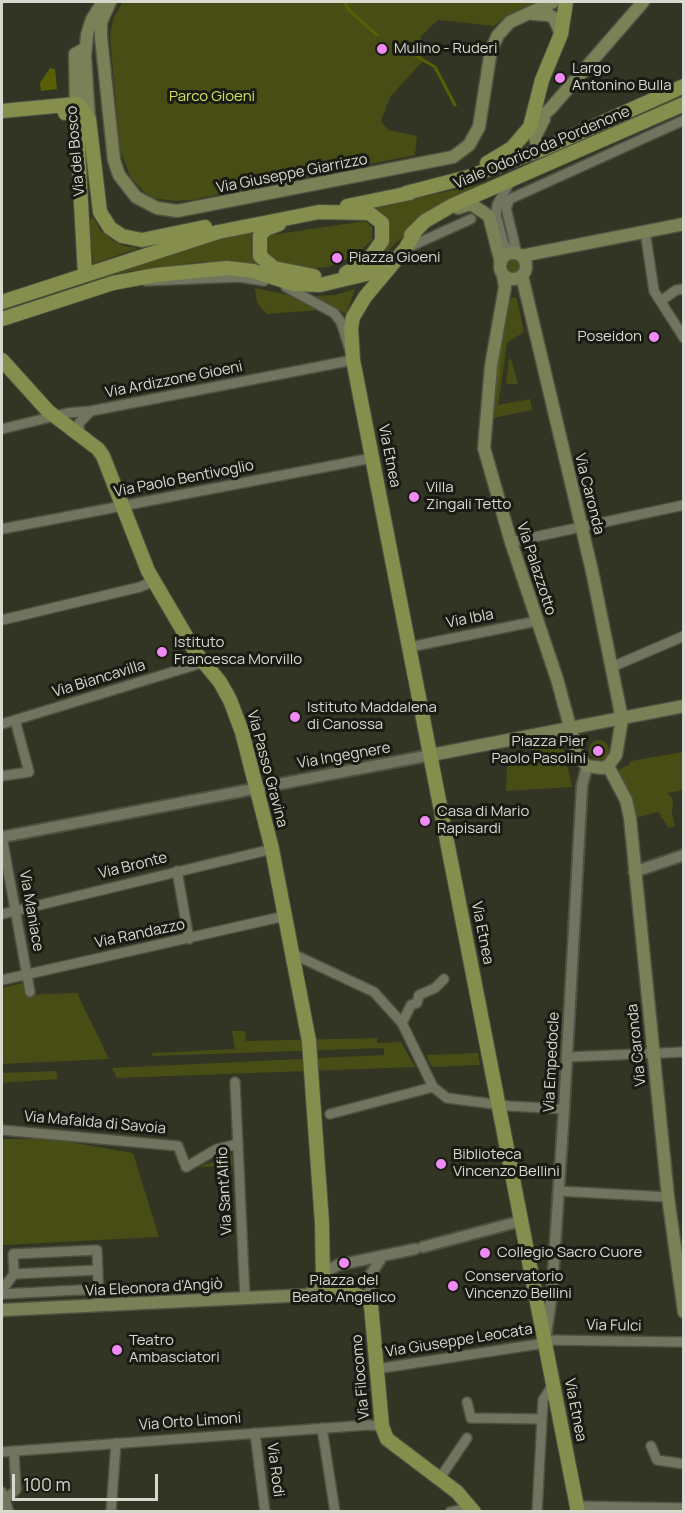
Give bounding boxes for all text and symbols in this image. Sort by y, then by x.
place label: Mulino - Ruderi [394,40,497,58]
marker: Mulino - Ruderi [375,42,389,56]
place label: Largo Antonino Bulla [572,60,672,95]
marker: Largo Antonino Bulla [553,71,567,85]
park label: Parco Gioeni [169,88,255,106]
street label: Viale Odorico da Pordenone [451,103,633,193]
street label: Via del Bosco [63,105,89,197]
street label: Via Giuseppe Giarrizzo [215,151,369,197]
place label: Piazza Gioeni [349,249,441,267]
marker: Piazza Gioeni [330,251,344,265]
place label: Poseidon [577,328,642,346]
marker: Poseidon [647,330,661,344]
street label: Via Ardizzone Gioeni [104,358,244,402]
street label: Via Etnea [374,423,404,489]
street label: Via Caronda [570,452,608,536]
street label: Via Paolo Bentivoglio [113,457,255,501]
place label: Villa Zingali Tetto [426,479,511,514]
marker: Villa Zingali Tetto [407,490,421,504]
street label: Via Palazzotto [513,520,559,618]
street label: Via Ibla [445,606,495,632]
place label: Istituto Francesca Morvillo [174,634,302,669]
marker: Istituto Francesca Morvillo [155,645,169,659]
street label: Via Biancavilla [50,656,148,702]
place label: Istituto Maddalena di Canossa [307,699,437,734]
street label: Via Passo Gravina [243,709,291,829]
marker: Istituto Maddalena di Canossa [288,710,302,724]
place label: Piazza Pier Paolo Pasolini [492,733,586,768]
street label: Via Ingegnere [296,739,392,773]
marker: Piazza Pier Paolo Pasolini [591,744,605,758]
place label: Casa di Mario Rapisardi [437,803,529,838]
marker: Casa di Mario Rapisardi [418,814,432,828]
street label: Via Bronte [97,849,169,883]
street label: Via Maniace [15,869,47,953]
street label: Via Etnea [467,900,497,966]
street label: Via Randazzo [93,916,187,952]
street label: Via Caronda [624,1003,650,1087]
street label: Via Empedocle [540,1011,564,1113]
street label: Via Mafalda di Savoia [23,1108,167,1138]
street label: Via Sant'Alfio [214,1146,236,1236]
place label: Biblioteca Vincenzo Bellini [453,1146,560,1181]
marker: Biblioteca Vincenzo Bellini [434,1157,448,1171]
place label: Collegio Sacro Cuore [497,1244,642,1262]
marker: Collegio Sacro Cuore [478,1246,492,1260]
marker: Piazza del Beato Angelico [337,1256,351,1270]
place label: Conservatorio Vincenzo Bellini [465,1268,572,1303]
place label: Piazza del Beato Angelico [292,1272,396,1307]
street label: Via Eleonora d'Angiò [85,1275,223,1301]
marker: Conservatorio Vincenzo Bellini [446,1279,460,1293]
street label: Via Fulci [586,1317,642,1335]
street label: Via Giuseppe Leocata [384,1320,534,1362]
place label: Teatro Ambasciatori [129,1332,220,1367]
street label: Via Filocomo [348,1334,374,1420]
marker: Teatro Ambasciatori [110,1343,124,1357]
street label: Via Etnea [560,1377,590,1443]
street label: Via Orto Limoni [138,1409,242,1435]
street label: Via Rodi [263,1442,287,1498]
scale bar [15,1462,160,1500]
text: 100 m [23,1472,71,1496]

